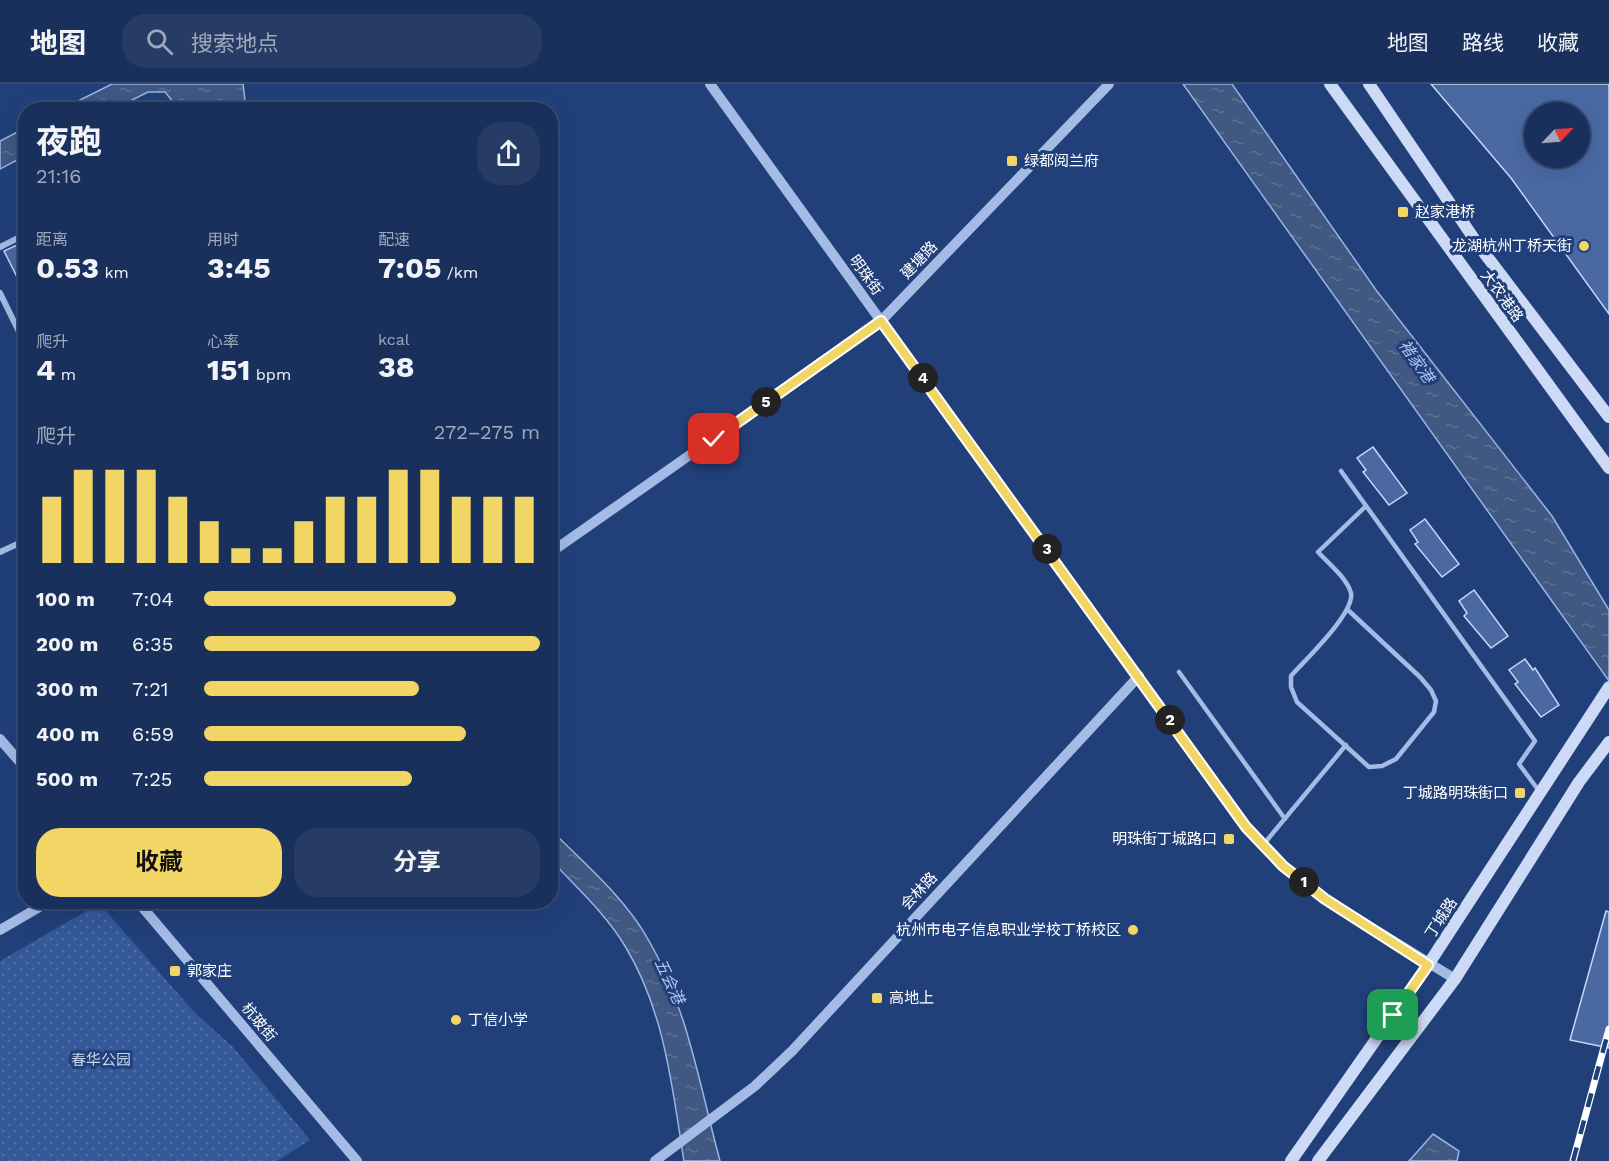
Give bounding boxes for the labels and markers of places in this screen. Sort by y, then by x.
place label: 绿都阅兰府 [1024,152,1099,170]
marker: 绿都阅兰府 [1005,154,1019,168]
place label: 赵家港桥 [1415,203,1475,221]
marker: 赵家港桥 [1396,205,1410,219]
place label: 龙湖杭州丁桥天街 [1452,237,1572,255]
marker: 龙湖杭州丁桥天街 [1577,239,1591,253]
pin: 4 [908,363,938,393]
pin: 5 [751,387,781,417]
pin [688,413,739,464]
pin: 3 [1032,534,1062,564]
pin: 2 [1155,705,1185,735]
place label: 丁城路明珠街口 [1403,784,1508,802]
marker: 丁城路明珠街口 [1513,786,1527,800]
place label: 明珠街丁城路口 [1112,830,1217,848]
marker: 明珠街丁城路口 [1222,832,1236,846]
pin: 1 [1289,867,1319,897]
place label: 杭州市电子信息职业学校丁桥校区 [896,921,1121,939]
marker: 杭州市电子信息职业学校丁桥校区 [1126,923,1140,937]
place label: 郭家庄 [187,962,232,980]
marker: 郭家庄 [168,964,182,978]
place label: 高地上 [889,989,934,1007]
pin [1367,989,1418,1040]
marker: 高地上 [870,991,884,1005]
place label: 丁信小学 [468,1011,528,1029]
marker: 丁信小学 [449,1013,463,1027]

